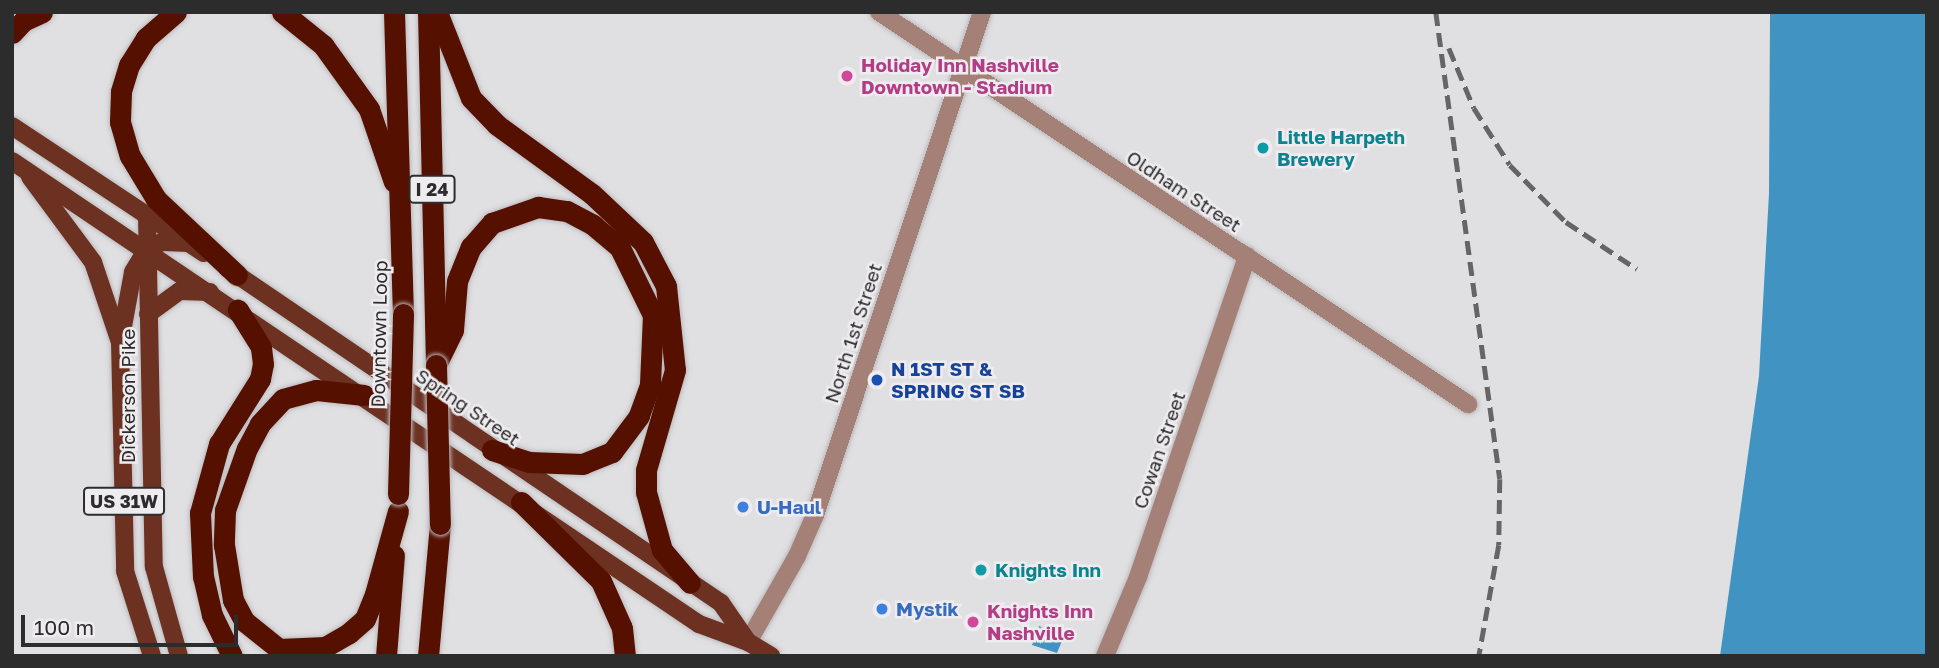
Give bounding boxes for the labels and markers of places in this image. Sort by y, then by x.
place label: Holiday Inn Nashville Downtown - Stadium [861,54,1059,98]
marker: Holiday Inn Nashville Downtown - Stadium [839,68,855,84]
place label: Little Harpeth Brewery [1277,126,1405,170]
marker: Little Harpeth Brewery [1255,140,1271,156]
place label: N 1ST ST & SPRING ST SB [891,358,1025,402]
marker: N 1ST ST & SPRING ST SB [869,372,885,388]
place label: U-Haul [757,496,821,518]
marker: U-Haul [735,499,751,515]
place label: Knights Inn [995,559,1101,581]
marker: Knights Inn [973,562,989,578]
place label: Mystik [896,598,958,620]
place label: Knights Inn Nashville [987,600,1093,644]
marker: Mystik [874,601,890,617]
marker: Knights Inn Nashville [965,614,981,630]

